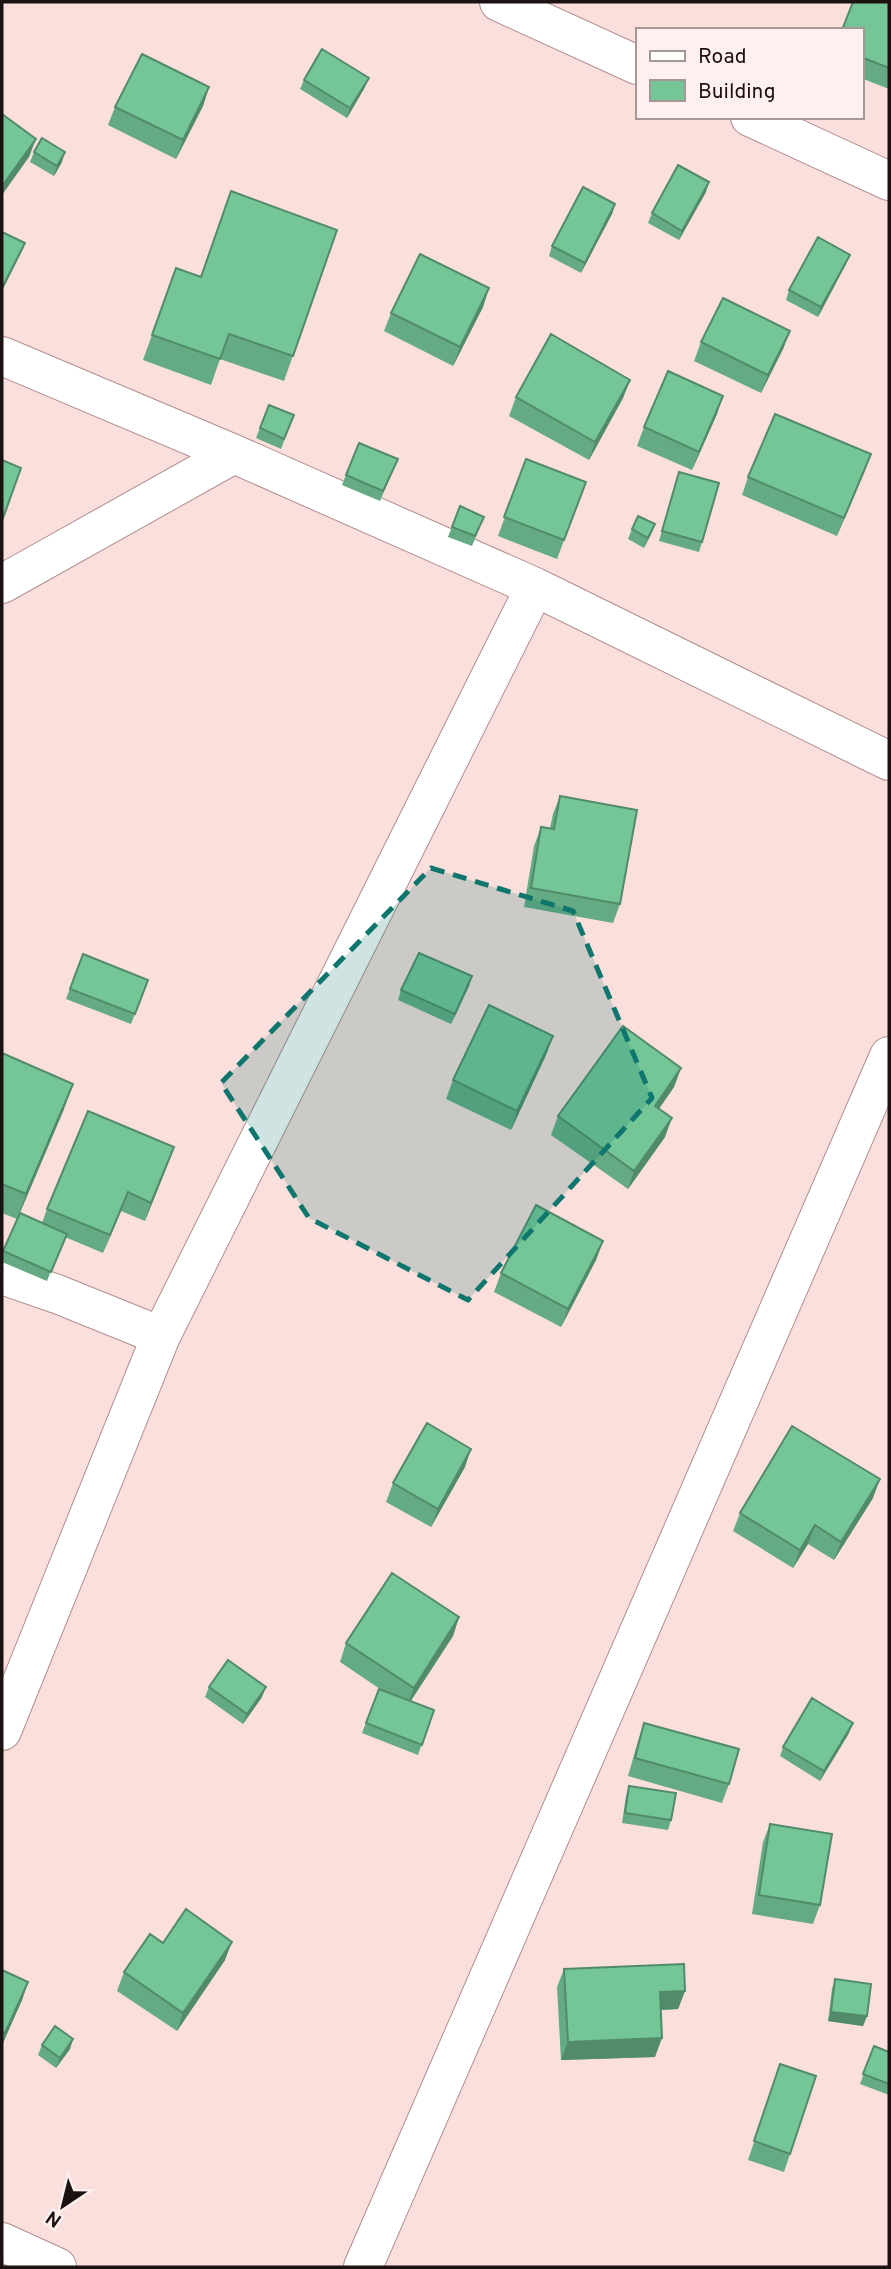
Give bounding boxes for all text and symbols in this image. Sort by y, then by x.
legend [636,28,863,119]
text: Road [698,44,747,71]
text: Building [698,79,776,106]
north arrow [28,2171,98,2241]
text: N [42,2205,67,2232]

